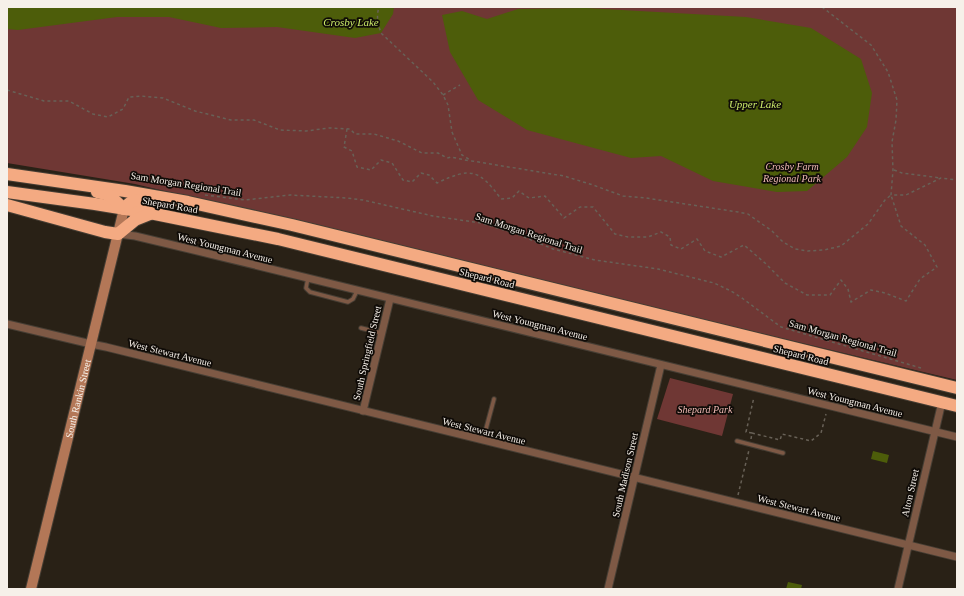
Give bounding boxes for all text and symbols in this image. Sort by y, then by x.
water label: Crosby Lake [323,16,379,28]
water label: Upper Lake [729,98,781,110]
park label: Crosby Farm Regional Park [762,161,822,184]
street label: Sam Morgan Regional Trail [130,170,242,198]
street label: Shepard Road [141,195,199,215]
street label: Sam Morgan Regional Trail [474,211,584,256]
street label: West Youngman Avenue [176,231,274,265]
street label: Shepard Road [458,266,516,290]
street label: South Springfield Street [351,304,383,401]
street label: West Youngman Avenue [491,308,589,342]
street label: Sam Morgan Regional Trail [788,317,898,359]
street label: West Stewart Avenue [127,337,213,369]
street label: Shepard Road [772,343,830,367]
street label: South Rankin Street [63,358,93,439]
street label: West Youngman Avenue [806,385,904,419]
park label: Shepard Park [678,404,733,415]
street label: West Stewart Avenue [441,415,527,447]
street label: South Madison Street [610,431,640,518]
street label: Alton Street [899,468,921,518]
street label: West Stewart Avenue [756,492,842,524]

